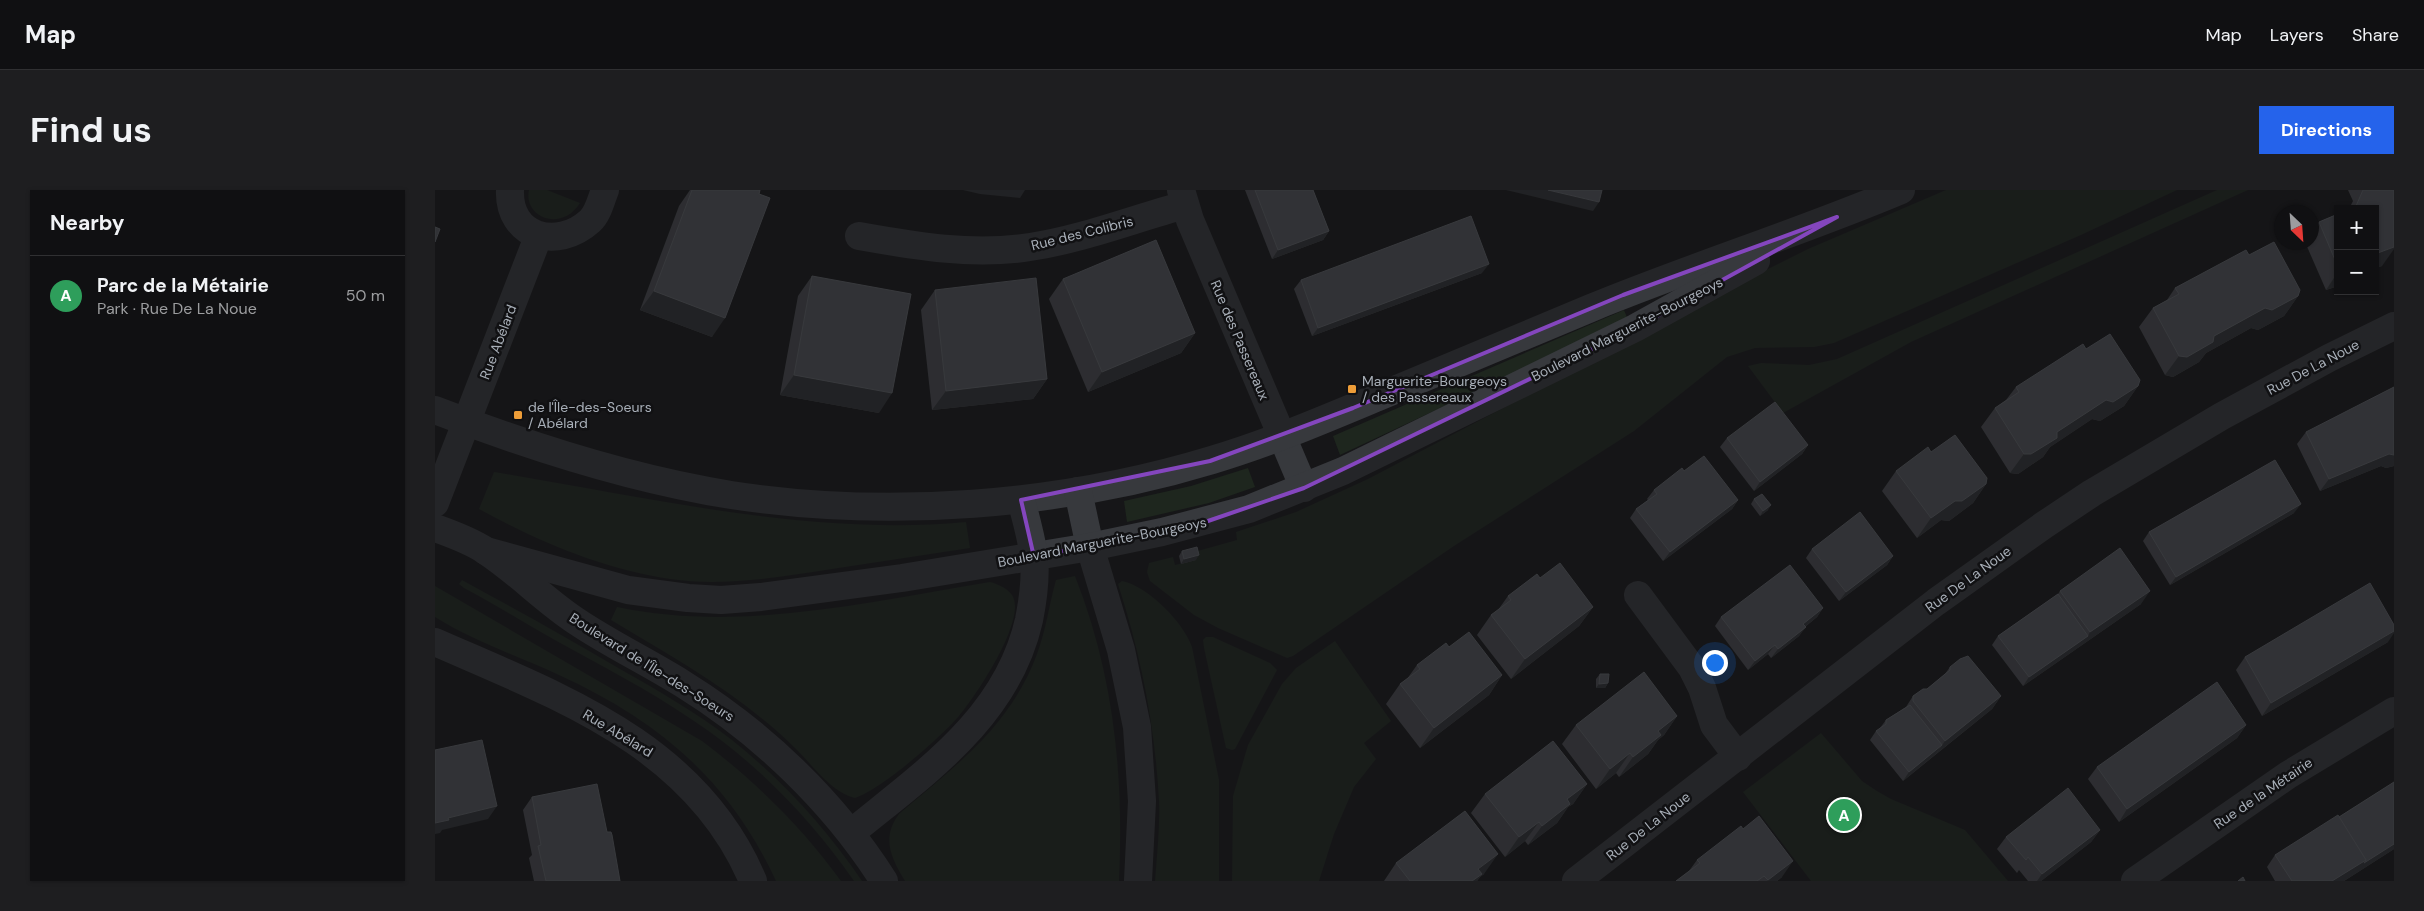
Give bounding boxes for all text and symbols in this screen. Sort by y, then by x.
text: Map [25,19,76,50]
text: Map [2206,23,2242,47]
text: Layers [2270,23,2324,47]
text: Share [2352,23,2399,47]
button: Directions [2259,106,2394,154]
text: Find us [30,107,152,153]
north arrow [2274,205,2319,250]
map controls [2334,205,2379,295]
button: + [2334,205,2379,250]
text: Nearby [50,209,124,237]
street label: Rue des Colibris [1029,212,1135,254]
button: − [2334,250,2379,295]
text: Parc de la Métairie [97,273,269,298]
street label: Boulevard Marguerite-Bourgeoys [1528,273,1726,385]
street label: Rue des Passereaux [1207,277,1273,403]
text: A [60,285,72,306]
text: 50 m [346,285,385,306]
text: Park · Rue De La Noue [97,298,257,319]
street label: Rue Abélard [476,302,520,382]
street label: Rue De La Noue [2264,335,2362,399]
place label: Marguerite-Bourgeoys / des Passereaux [1362,372,1507,406]
marker: Marguerite-Bourgeoys / des Passereaux [1346,383,1358,395]
place label: de l'Île-des-Soeurs / Abélard [528,398,652,432]
marker: de l'Île-des-Soeurs / Abélard [512,409,524,421]
street label: Boulevard Marguerite-Bourgeoys [996,513,1208,571]
street label: Rue De La Noue [1921,542,2015,616]
street label: Boulevard de l'Île-des-Soeurs [566,609,738,725]
your location [1702,650,1728,676]
street label: Rue Abélard [580,705,656,761]
street label: Rue de la Métairie [2210,753,2316,833]
street label: Rue De La Noue [1602,787,1694,864]
pin: A [1828,796,1860,834]

